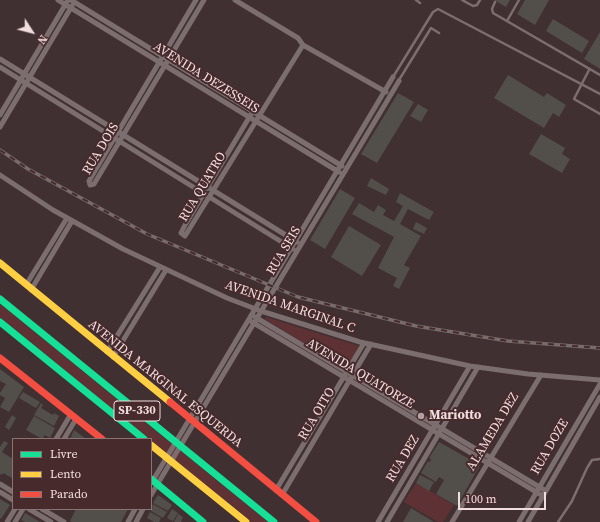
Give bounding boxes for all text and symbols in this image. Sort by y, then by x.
north arrow [12,12,52,52]
text: N [34,32,51,47]
street label: AVENIDA DEZESSEIS [150,39,262,117]
street label: RUA DOIS [79,120,123,178]
street label: RUA QUATRO [176,149,230,225]
street label: RUA SEIS [263,224,305,278]
street label: AVENIDA MARGINAL C [223,277,357,337]
street label: AVENIDA MARGINAL ESQUERDA [85,317,245,451]
street label: AVENIDA QUATORZE [303,336,417,412]
street label: RUA OITO [295,385,339,443]
street label: ALAMEDA DEZ [464,390,522,474]
road number: SP-330 [114,401,160,421]
place label: Mariotto [429,408,481,424]
marker: Mariotto [416,411,426,421]
street label: RUA DOZE [528,416,572,478]
street label: RUA DEZ [383,433,423,485]
legend [12,438,152,510]
text: Livre [50,446,78,462]
text: Lento [50,466,81,482]
scale bar [460,484,548,510]
text: Parado [50,486,88,502]
text: 100 m [465,491,497,507]

